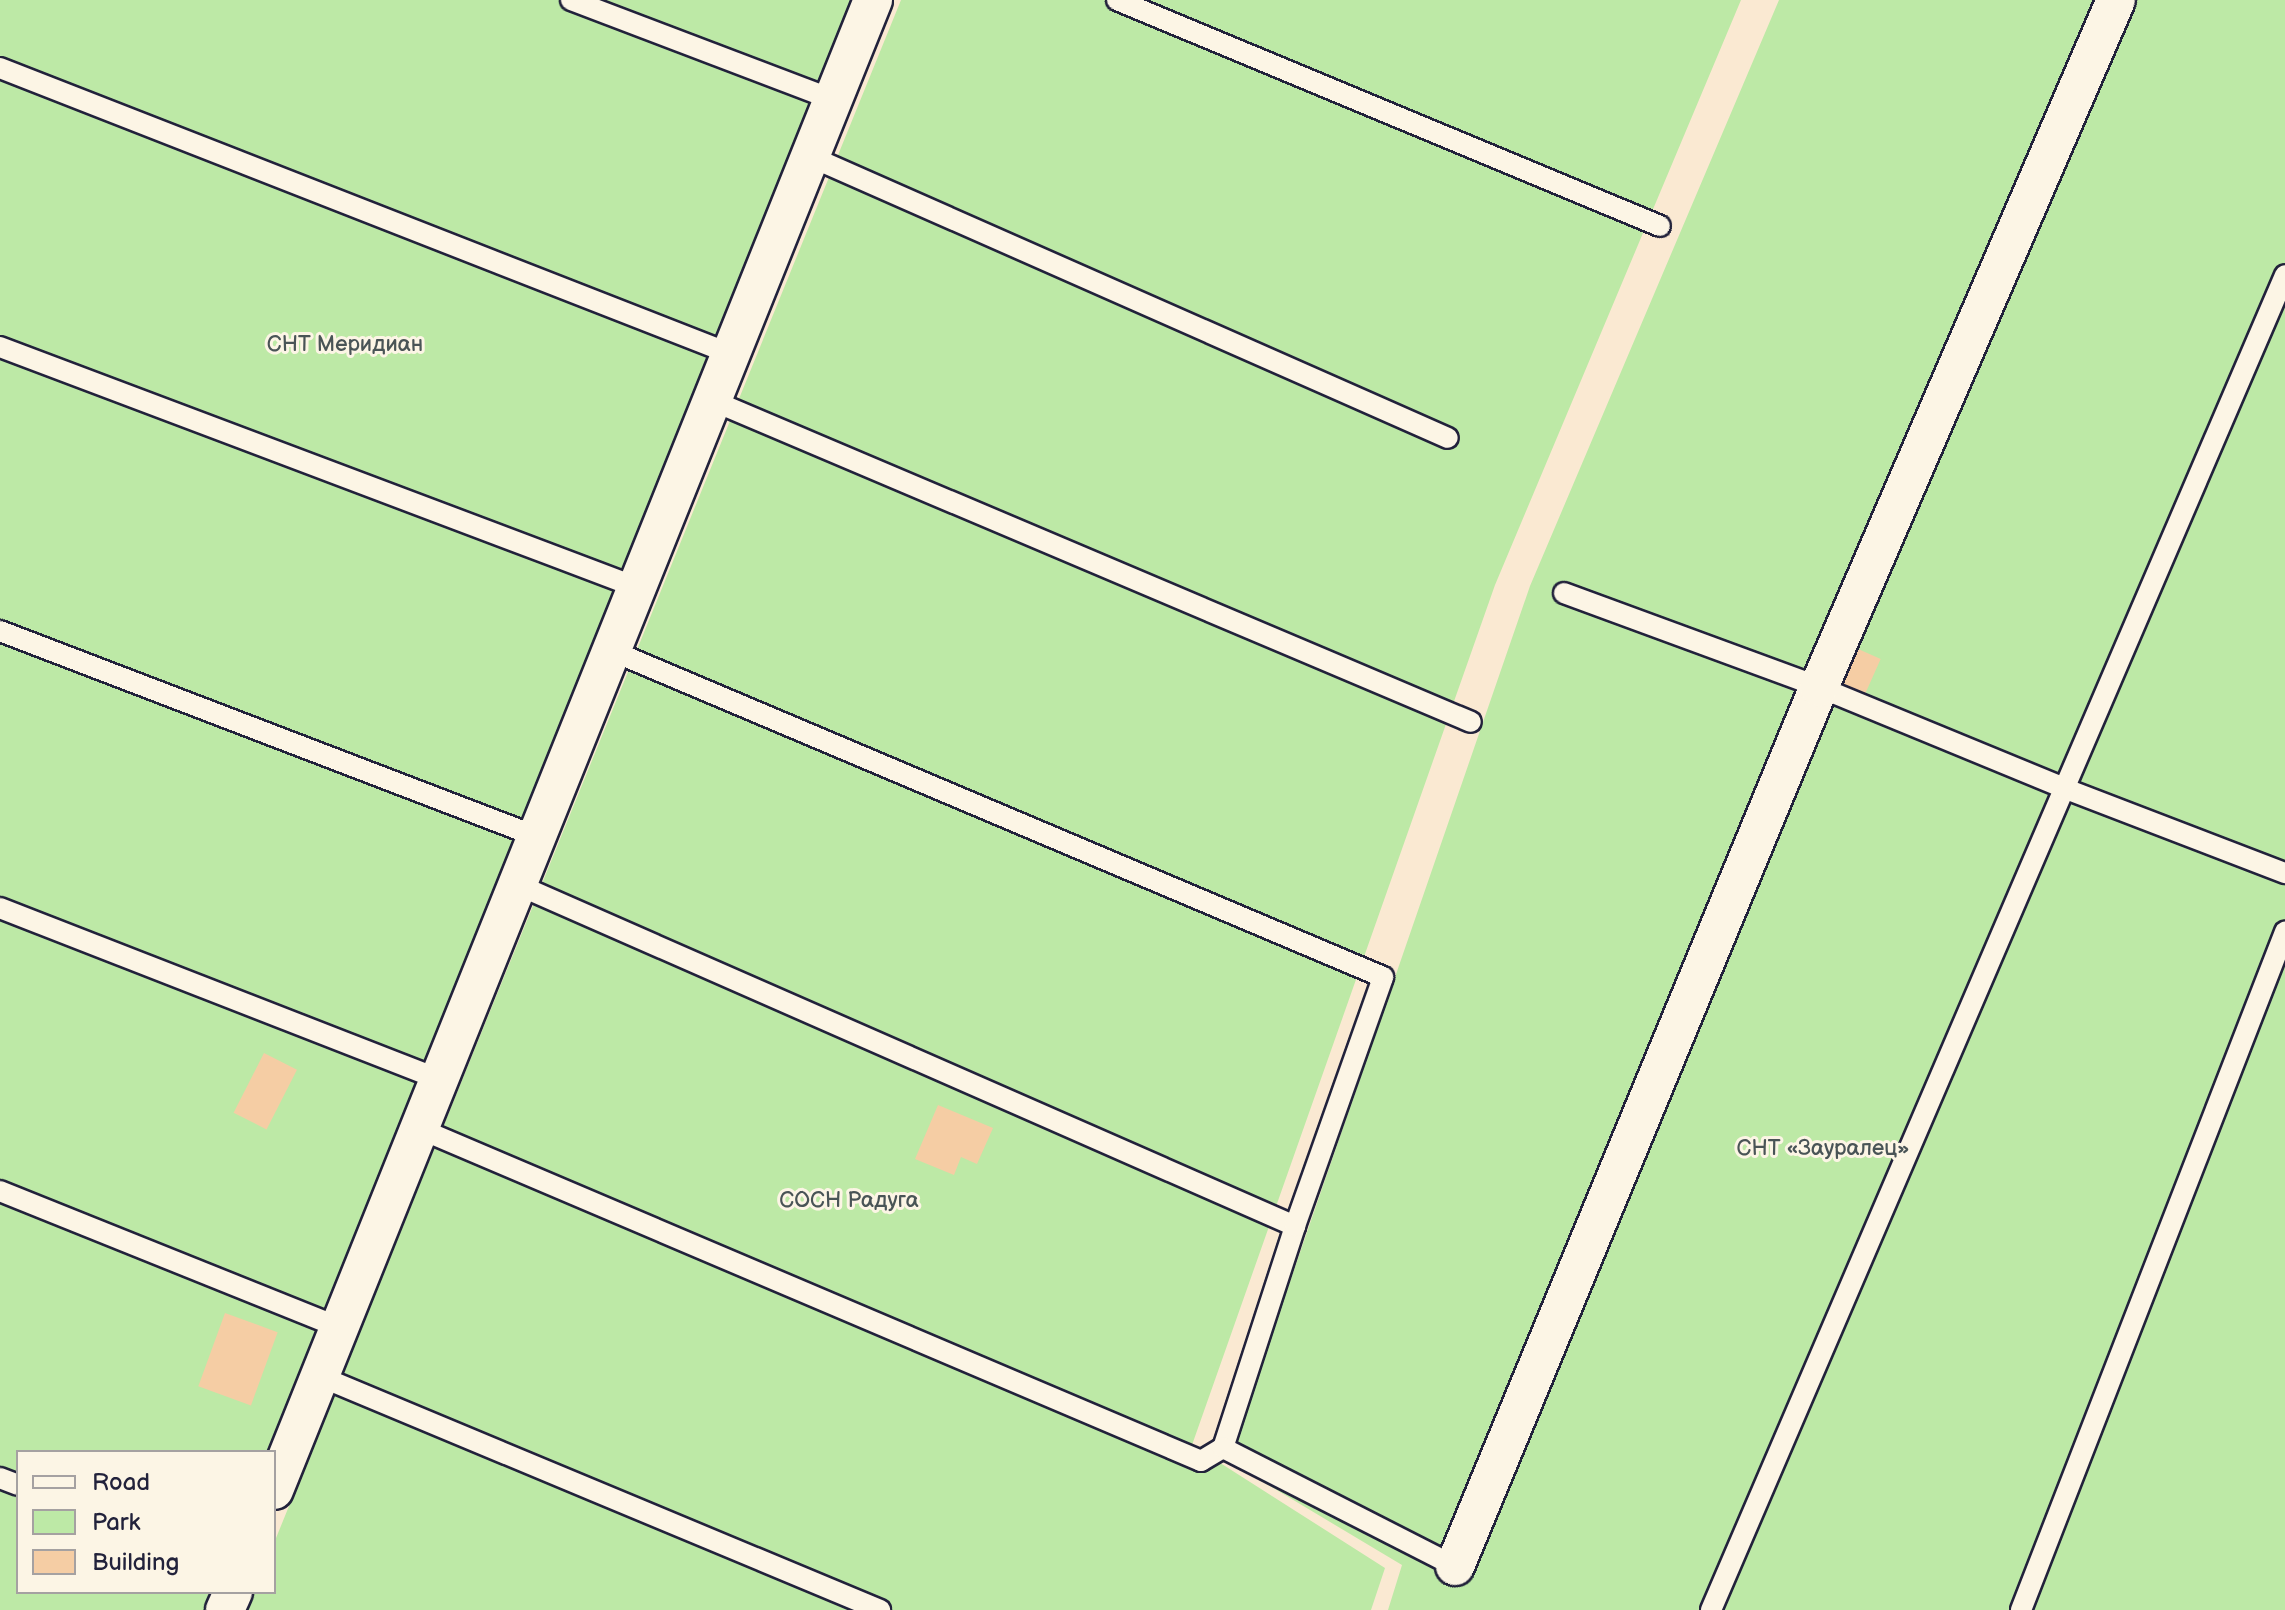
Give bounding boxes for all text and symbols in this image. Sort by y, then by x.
park label: СНТ Меридиан [267,332,423,358]
park label: СНТ «Зауралец» [1737,1136,1909,1162]
park label: СОСН Радуга [779,1188,919,1214]
legend [16,1450,276,1594]
text: Road [92,1468,150,1497]
text: Park [92,1508,140,1537]
text: Building [92,1548,179,1577]

